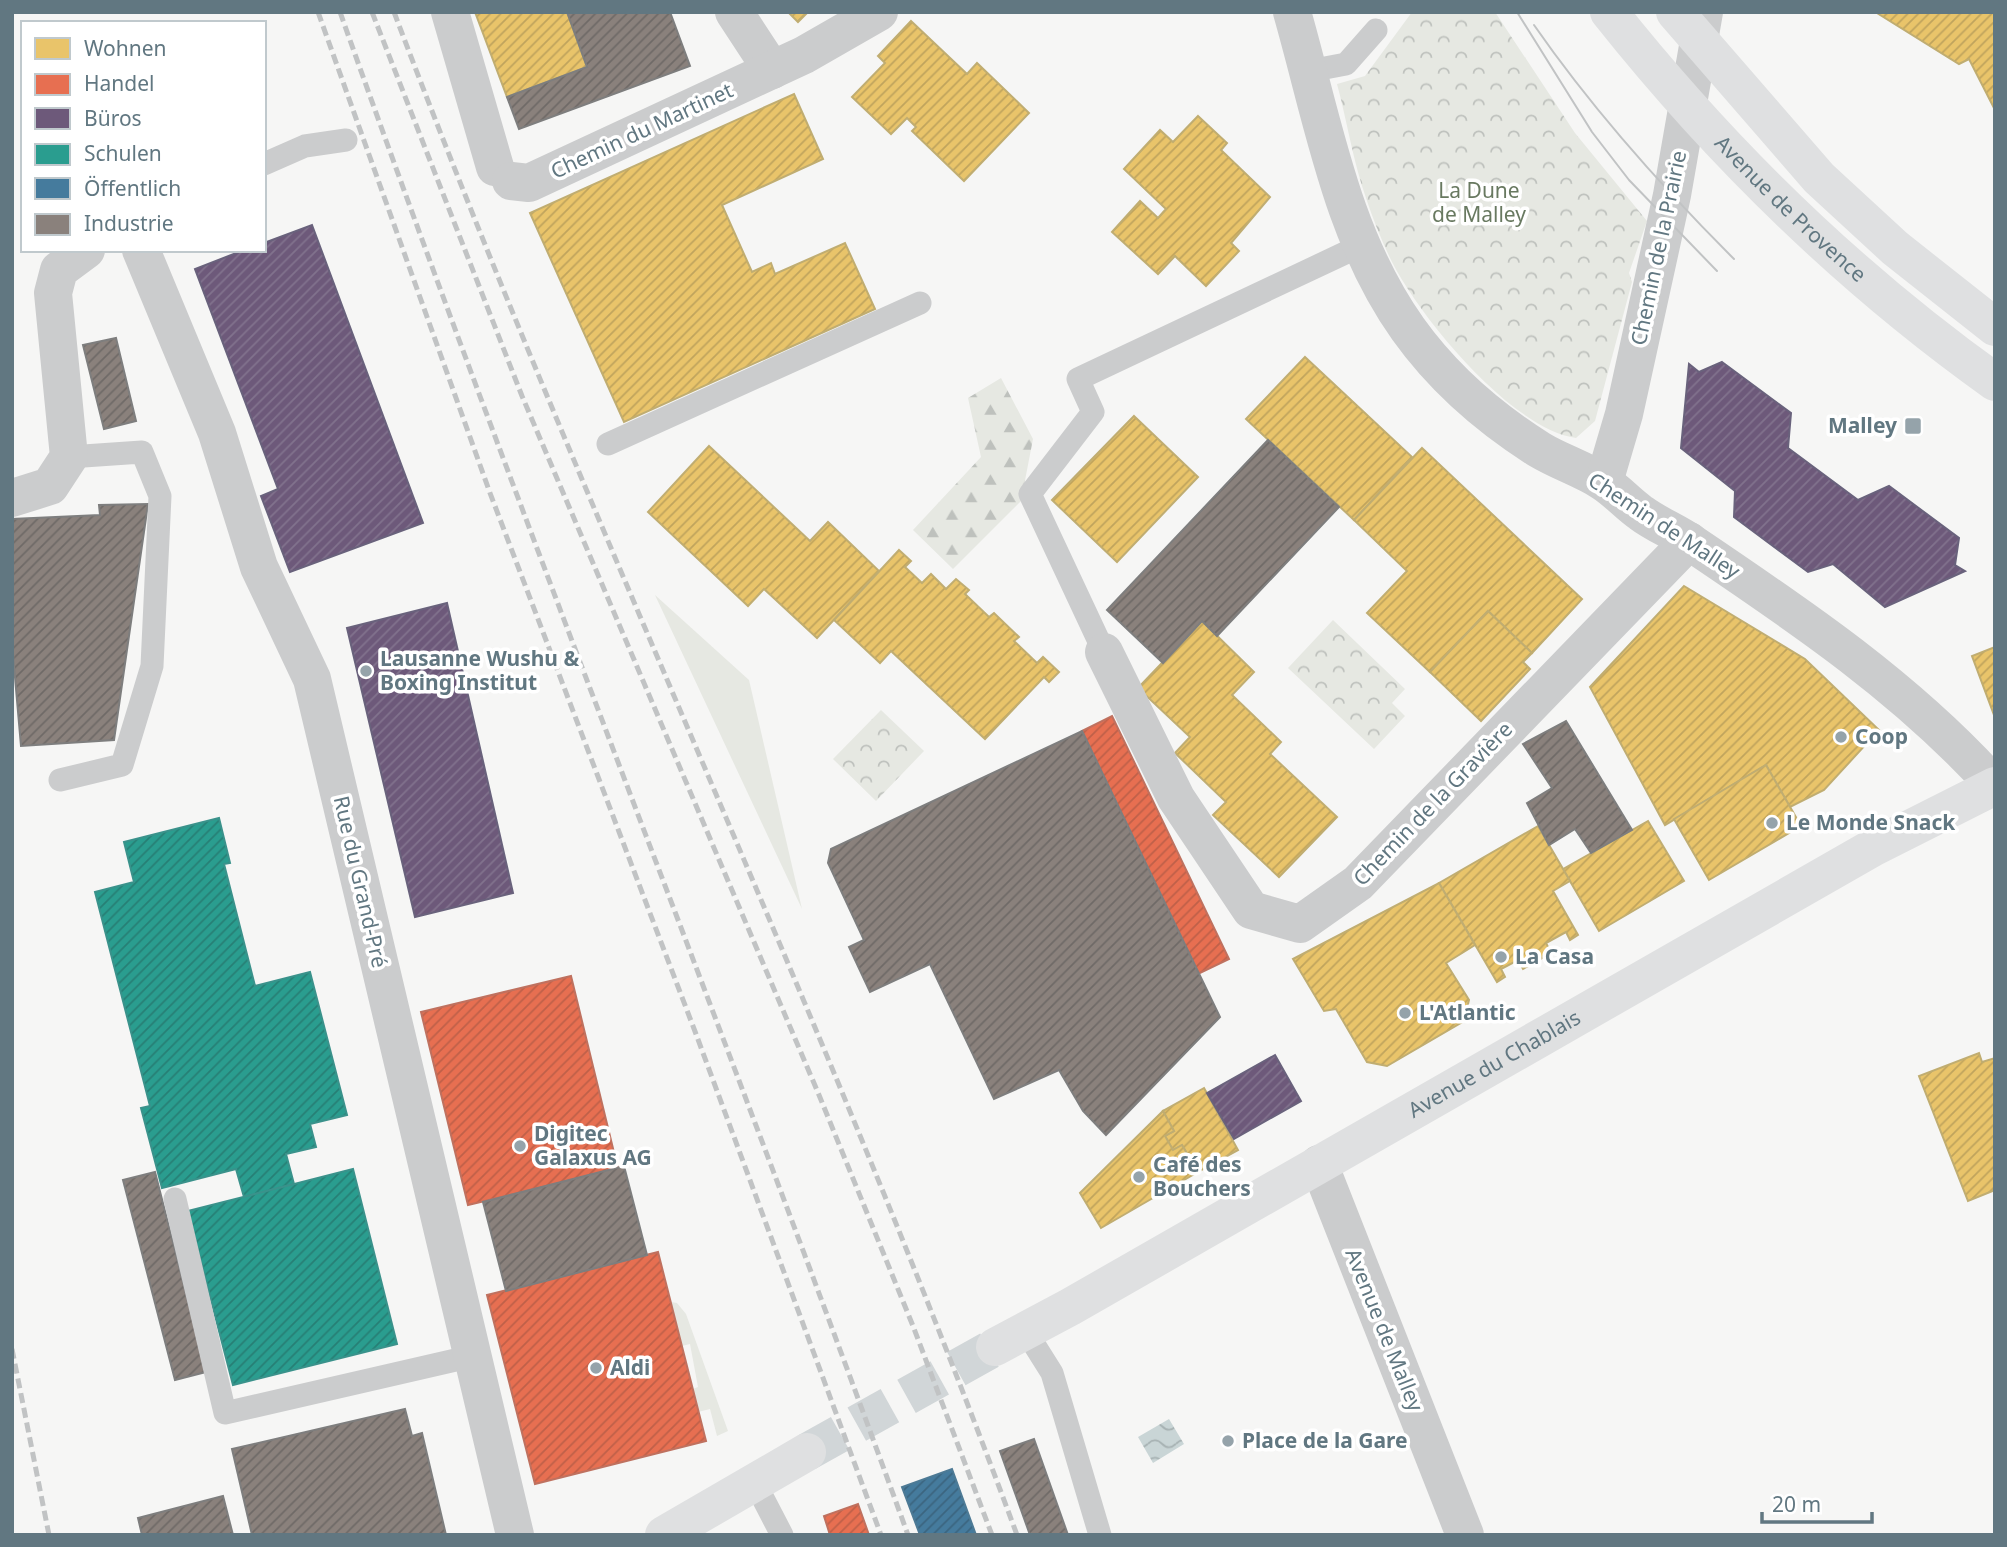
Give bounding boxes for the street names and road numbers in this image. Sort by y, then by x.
street label: Chemin du Martinet [546,75,738,185]
street label: Avenue de Provence [1709,129,1873,288]
street label: Chemin de la Prairie [1624,148,1692,348]
street label: Chemin de Malley [1583,466,1746,585]
street label: Chemin de la Gravière [1347,715,1518,891]
street label: Rue du Grand-Pré [328,793,394,970]
street label: Avenue du Chablais [1403,1003,1585,1124]
street label: Avenue de Malley [1340,1244,1430,1415]

